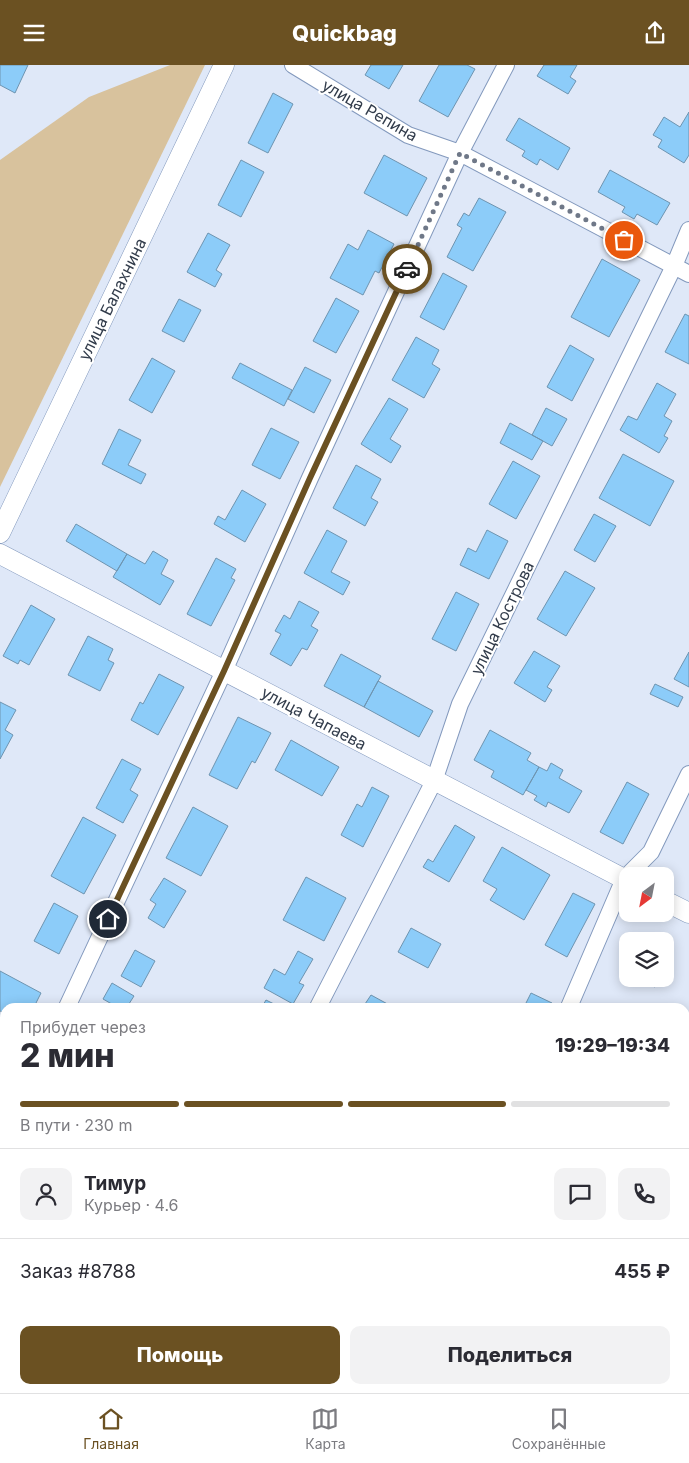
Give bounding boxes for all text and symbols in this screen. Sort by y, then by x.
icon: menu [20,19,48,47]
icon: share [641,19,669,47]
text: Quickbag [292,20,397,46]
street label: улица Репина [319,75,421,145]
pin [603,219,645,261]
icon: bag [610,226,638,254]
street label: улица Балахнина [74,235,150,363]
courier [382,244,432,294]
icon: car [393,255,421,283]
street label: улица Кострова [466,558,538,678]
street label: улица Чапаева [258,682,370,754]
north arrow [619,867,674,923]
map controls [619,867,674,987]
pin [87,898,129,940]
icon: home [94,905,122,933]
button: layers [619,932,674,987]
text: Прибудет через [20,1017,146,1037]
text: 19:29–19:34 [555,1034,670,1057]
text: 2 мин [20,1036,115,1075]
text: В пути · 230 m [20,1115,132,1135]
button: person [20,1168,72,1220]
button: chat [554,1168,606,1220]
button: phone [618,1168,670,1220]
text: Тимур [84,1172,146,1195]
text: Курьер · 4.6 [84,1195,179,1215]
text: Заказ #8788 [20,1260,136,1283]
text: 455 ₽ [614,1260,670,1283]
button: Помощь [20,1326,340,1384]
button: Поделиться [350,1326,670,1384]
tab: Главная [83,1405,139,1452]
tab: Карта [305,1405,346,1452]
tab: Сохранённые [512,1405,606,1452]

